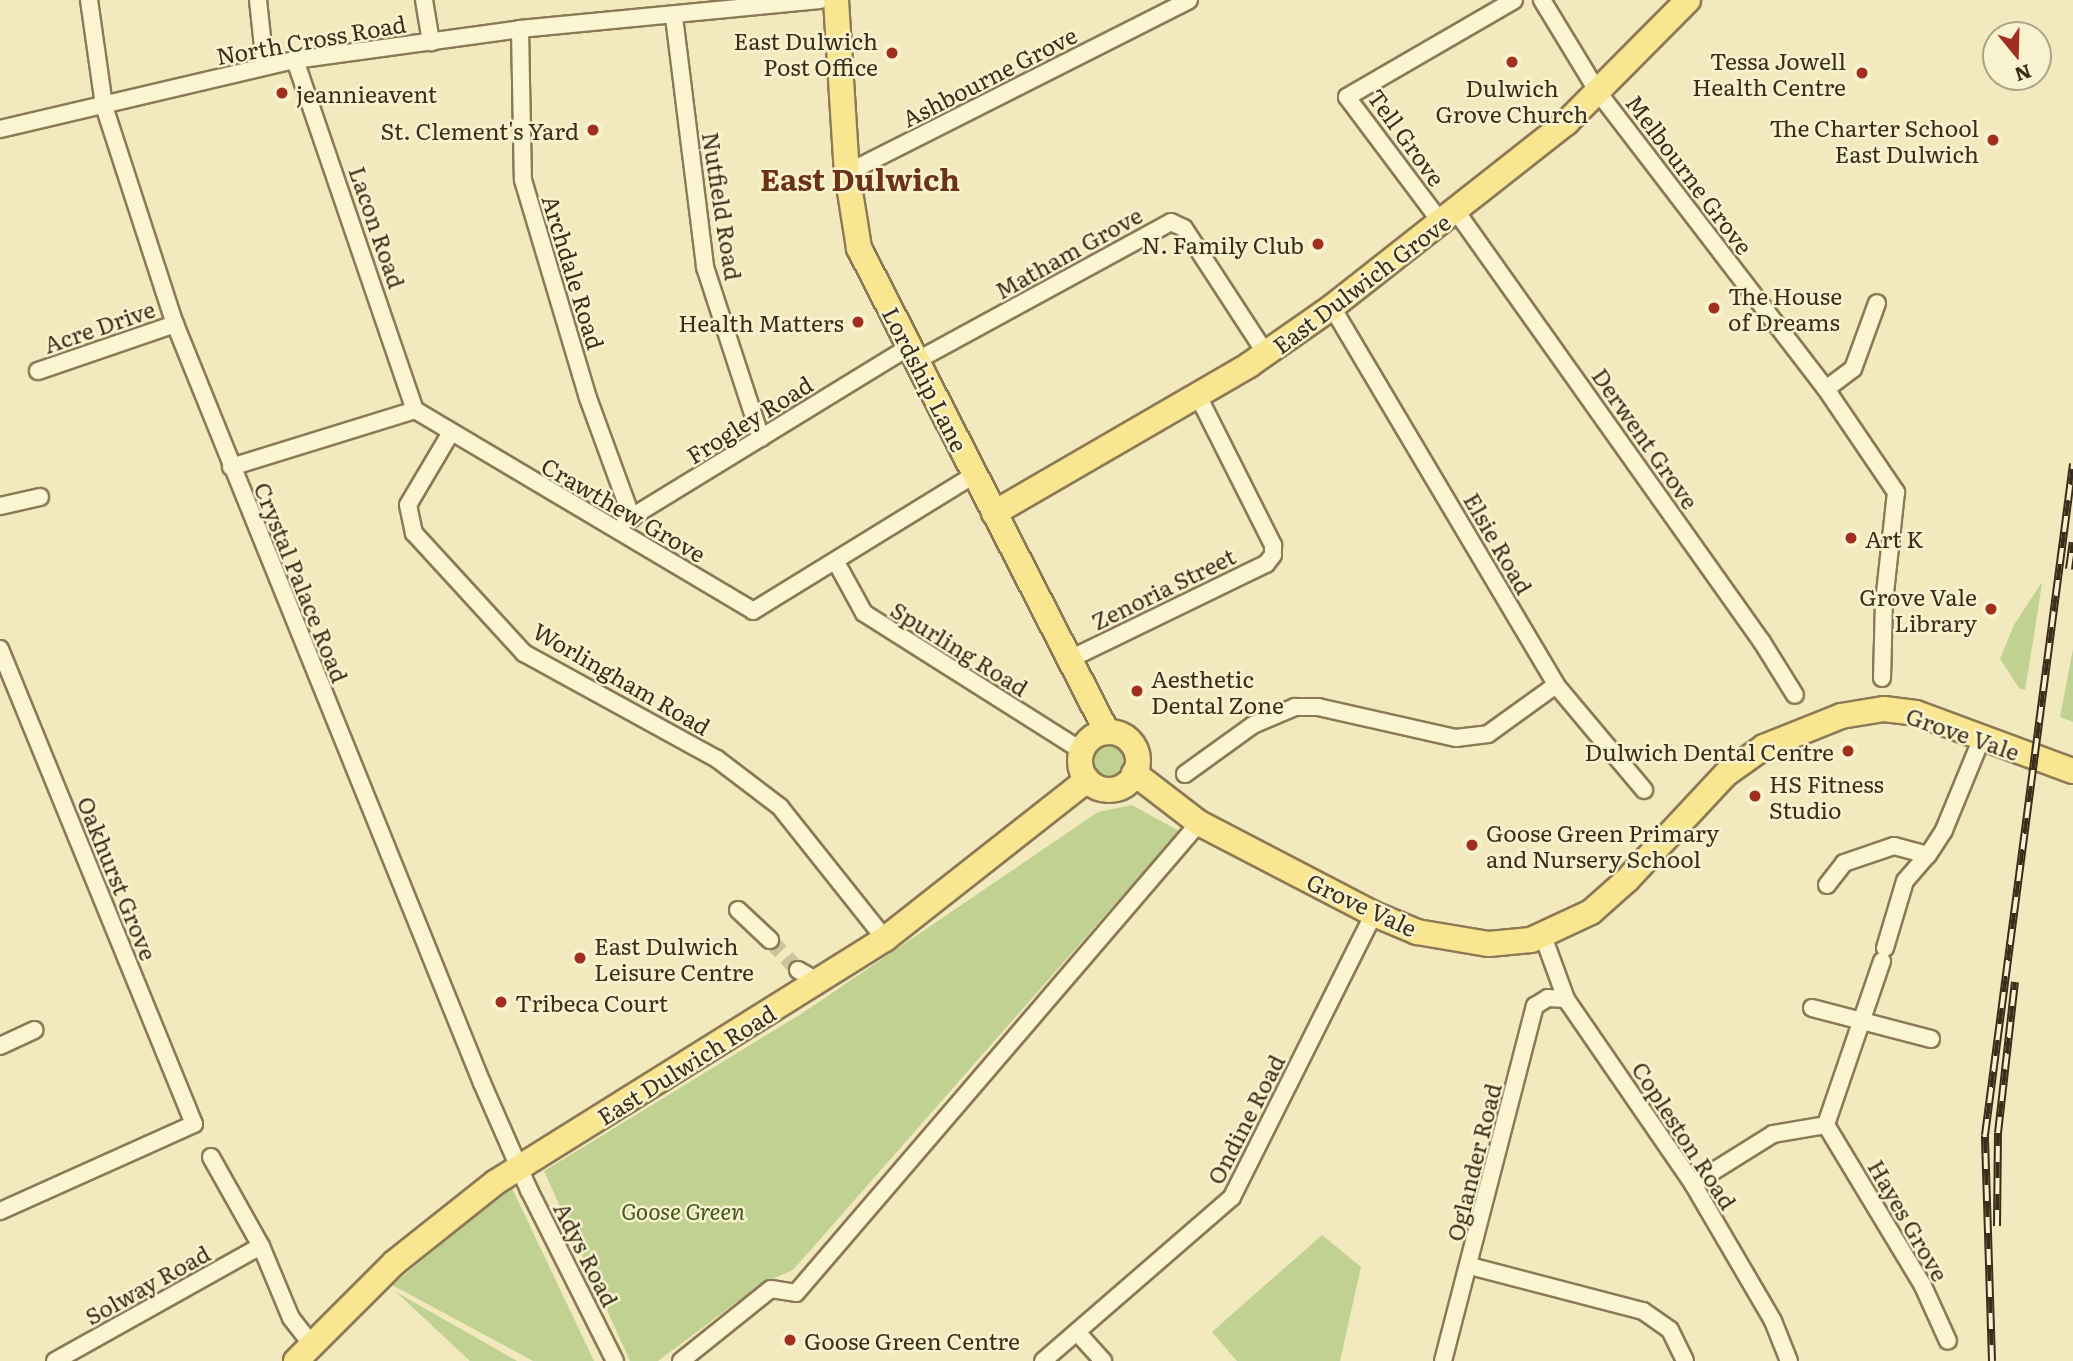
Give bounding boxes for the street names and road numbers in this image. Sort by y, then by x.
street label: North Cross Road [214,9,408,69]
street label: Ashbourne Grove [897,20,1081,132]
street label: Tell Grove [1363,83,1451,191]
street label: Melbourne Grove [1621,89,1759,259]
street label: Nutfield Road [698,130,748,282]
street label: Lacon Road [344,162,412,292]
street label: Archdale Road [537,192,611,352]
street label: Matham Grove [990,200,1146,304]
street label: East Dulwich Grove [1267,207,1455,359]
street label: Acre Drive [40,294,158,358]
street label: Lordship Lane [878,302,974,456]
street label: Derwent Grove [1587,362,1705,514]
street label: Frogley Road [681,369,817,469]
street label: Crawthew Grove [537,451,711,567]
street label: Crystal Palace Road [249,478,355,686]
street label: Elsie Road [1459,487,1539,599]
street label: Zenoria Street [1087,541,1239,635]
street label: Spurling Road [886,595,1034,701]
street label: Worlingham Road [528,616,716,740]
street label: Grove Vale [1903,701,2023,765]
street label: Oakhurst Grove [73,792,163,964]
street label: Grove Vale [1303,867,1421,941]
street label: East Dulwich Road [592,998,780,1130]
street label: Ondine Road [1201,1050,1289,1188]
street label: Copleston Road [1627,1056,1743,1214]
street label: Oglander Road [1440,1080,1506,1244]
street label: Hayes Grove [1863,1154,1955,1286]
street label: Adys Road [549,1197,625,1311]
street label: Solway Road [80,1238,214,1330]

